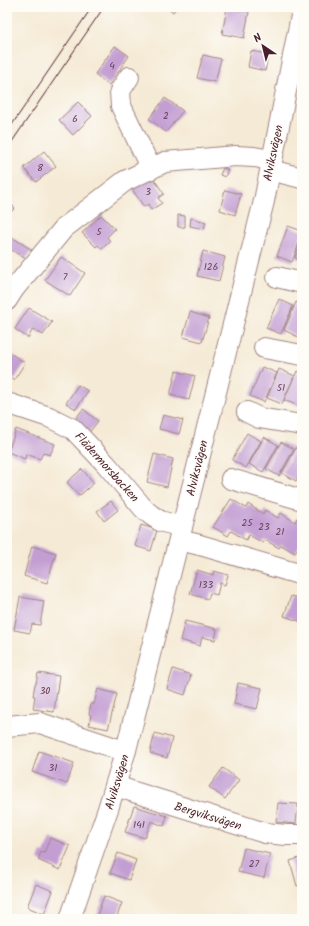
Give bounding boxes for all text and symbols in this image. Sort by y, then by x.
north arrow [243,26,283,66]
text: N [250,29,266,48]
house number: 4 [109,58,115,74]
house number: 2 [163,108,169,124]
house number: 6 [72,111,78,127]
street label: Alviksvägen [258,123,289,183]
house number: 8 [37,160,44,176]
house number: 3 [145,184,151,200]
house number: 5 [96,224,102,240]
house number: 126 [204,259,218,275]
house number: 7 [63,269,68,285]
house number: 51 [277,380,285,396]
street label: Flädermorsbacken [70,428,143,507]
street label: Alviksvägen [181,438,214,498]
house number: 25 [241,515,253,531]
house number: 23 [258,519,270,535]
house number: 21 [276,524,284,540]
house number: 133 [199,577,214,593]
house number: 30 [40,683,50,699]
street label: Alviksvägen [100,752,135,812]
house number: 31 [49,760,57,776]
street label: Bergviksvägen [172,797,244,836]
house number: 141 [133,817,145,833]
house number: 27 [249,856,260,872]

